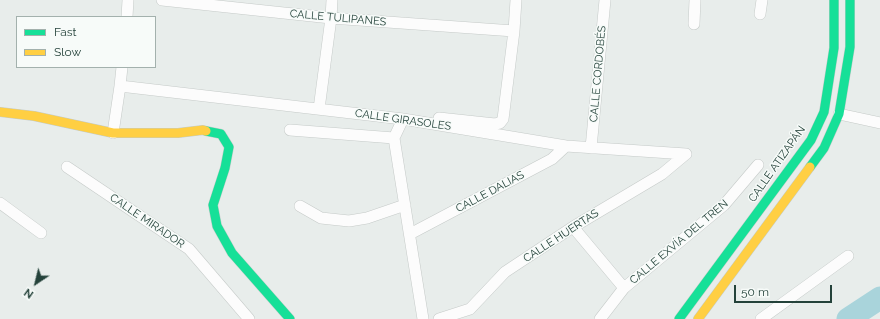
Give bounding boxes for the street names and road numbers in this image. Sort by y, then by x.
street label: CALLE TULIPANES [289,7,387,29]
street label: CALLE CORDOBÉS [587,25,609,123]
street label: CALLE GIRASOLES [354,107,452,133]
street label: CALLE ATIZAPÁN [746,123,808,205]
street label: CALLE DALIAS [454,168,526,216]
street label: CALLE MIRADOR [107,191,187,251]
street label: CALLE EXVÍA DEL TREN [627,197,731,287]
street label: CALLE HUERTAS [521,207,601,265]

